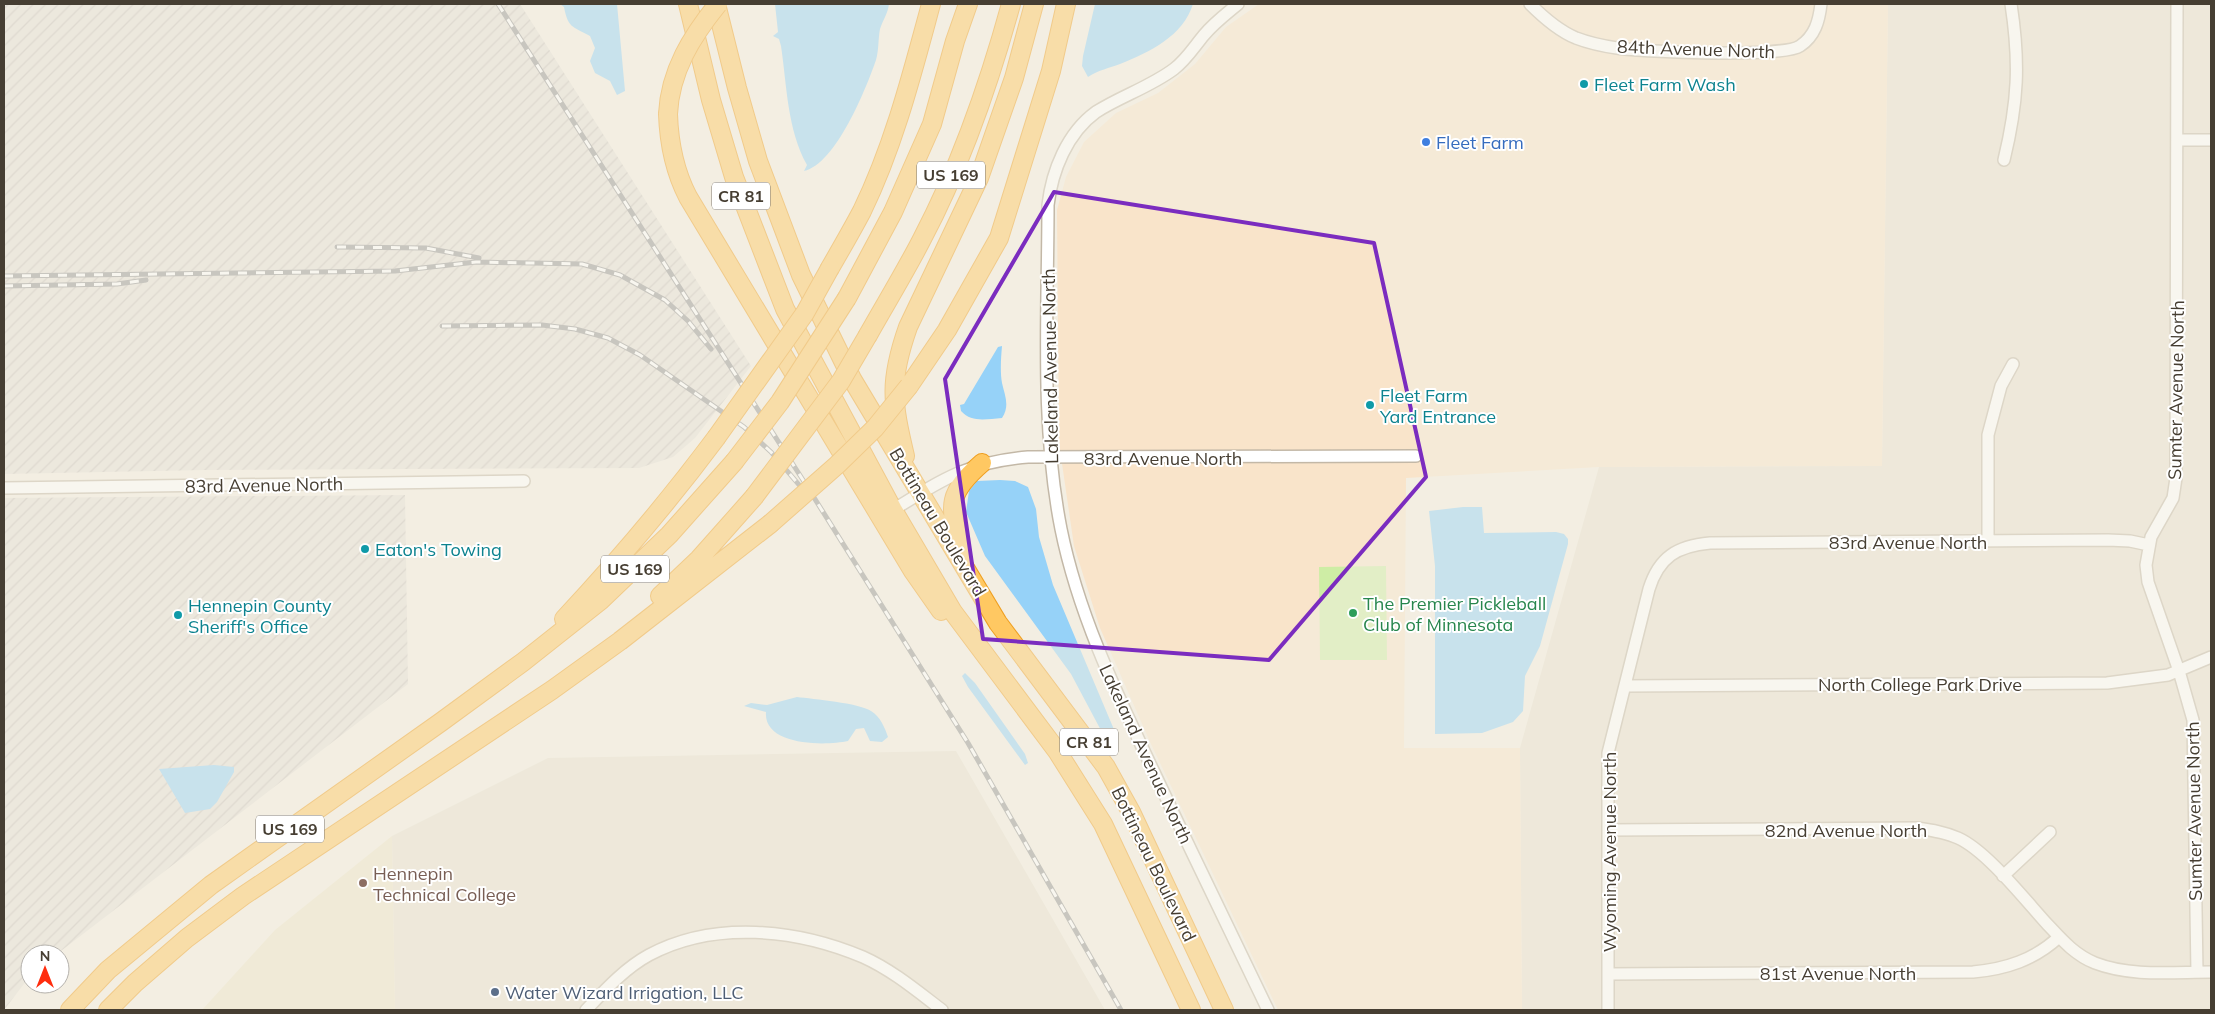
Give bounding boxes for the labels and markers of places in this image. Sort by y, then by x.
place label: Fleet Farm Wash [1594,73,1736,96]
marker: Fleet Farm Wash [1578,78,1590,90]
place label: Fleet Farm [1436,131,1524,154]
marker: Fleet Farm [1420,136,1432,148]
place label: Fleet Farm Yard Entrance [1379,384,1496,428]
marker: Fleet Farm Yard Entrance [1364,399,1376,411]
place label: Eaton's Towing [375,538,502,561]
marker: Eaton's Towing [359,543,371,555]
place label: The Premier Pickleball Club of Minnesota [1363,592,1546,636]
place label: Hennepin County Sheriff's Office [188,594,332,638]
marker: The Premier Pickleball Club of Minnesota [1347,607,1359,619]
marker: Hennepin County Sheriff's Office [172,609,184,621]
place label: Hennepin Technical College [373,862,516,906]
marker: Hennepin Technical College [357,877,369,889]
place label: Water Wizard Irrigation, LLC [505,981,743,1004]
marker: Water Wizard Irrigation, LLC [489,986,501,998]

